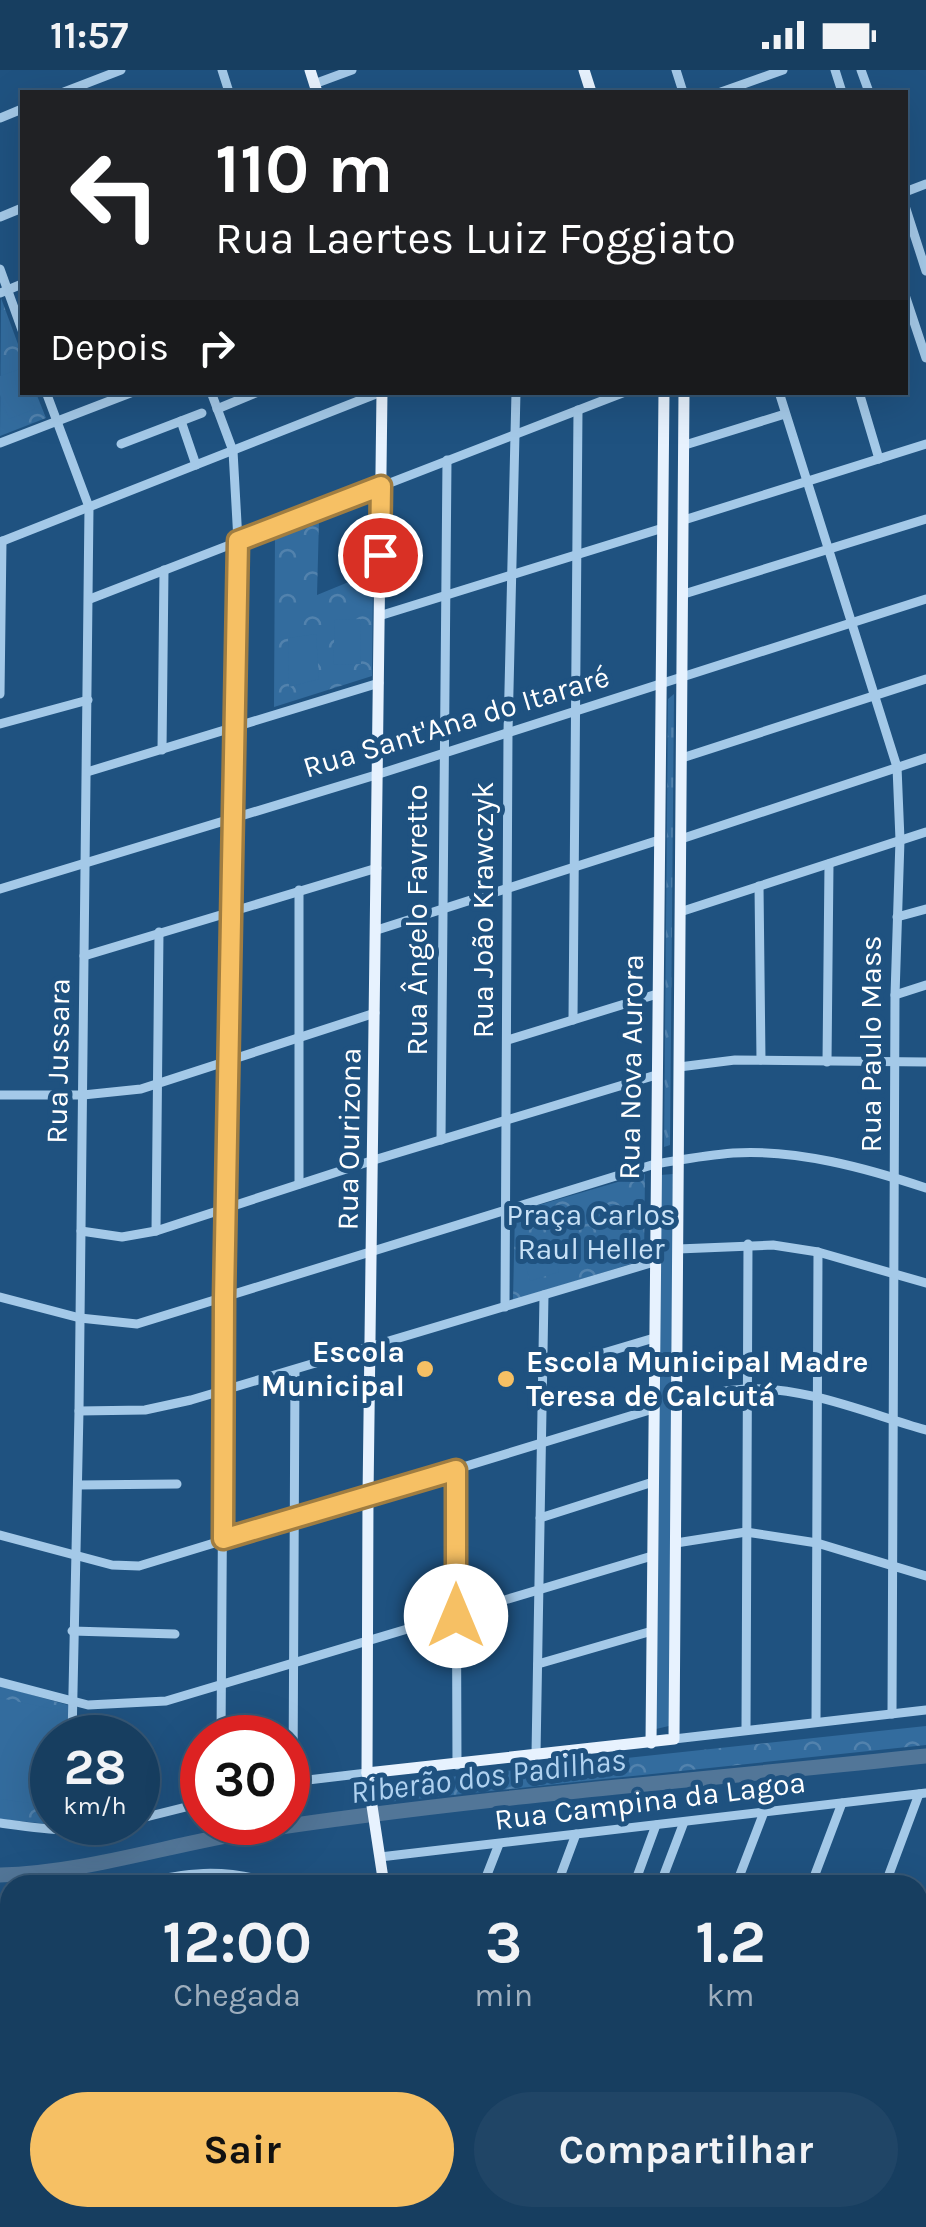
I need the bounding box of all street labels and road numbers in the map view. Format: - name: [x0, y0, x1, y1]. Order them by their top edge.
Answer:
- street label: Rua Sant'Ana do Itararé: [299, 658, 613, 786]
- street label: Rua João Krawczyk: [465, 782, 501, 1038]
- street label: Rua Ângelo Favretto: [399, 784, 435, 1056]
- street label: Rua Paulo Mass: [853, 936, 889, 1152]
- street label: Rua Nova Aurora: [611, 954, 651, 1180]
- street label: Rua Jussara: [39, 978, 77, 1144]
- street label: Rua Ourizona: [329, 1047, 369, 1231]
- street label: Rua Campina da Lagoa: [492, 1764, 808, 1838]

